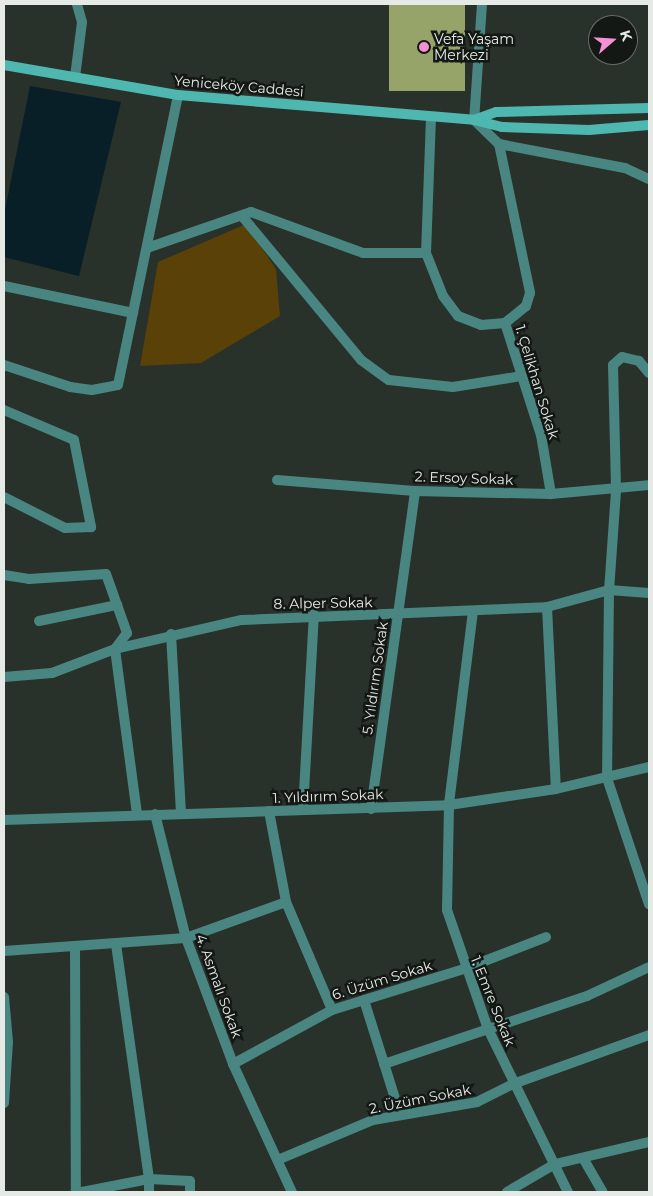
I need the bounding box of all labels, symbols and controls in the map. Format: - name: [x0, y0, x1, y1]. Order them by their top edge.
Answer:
- north arrow: [588, 15, 638, 65]
- text: K: [616, 28, 636, 43]
- place label: Vefa Yaşam Merkezi: [434, 31, 514, 64]
- marker: Vefa Yaşam Merkezi: [418, 41, 430, 53]
- street label: Yeniceköy Caddesi: [174, 72, 304, 100]
- street label: 1. Çelikhan Sokak: [512, 323, 562, 441]
- street label: 2. Ersoy Sokak: [414, 468, 514, 488]
- street label: 8. Alper Sokak: [273, 594, 373, 612]
- street label: 5. Yıldırım Sokak: [359, 621, 391, 735]
- street label: 1. Yıldırım Sokak: [272, 786, 384, 806]
- street label: 4. Asmalı Sokak: [192, 932, 246, 1040]
- street label: 1. Emre Sokak: [467, 953, 519, 1049]
- street label: 6. Üzüm Sokak: [330, 957, 434, 1003]
- street label: 2. Üzüm Sokak: [368, 1081, 472, 1117]

